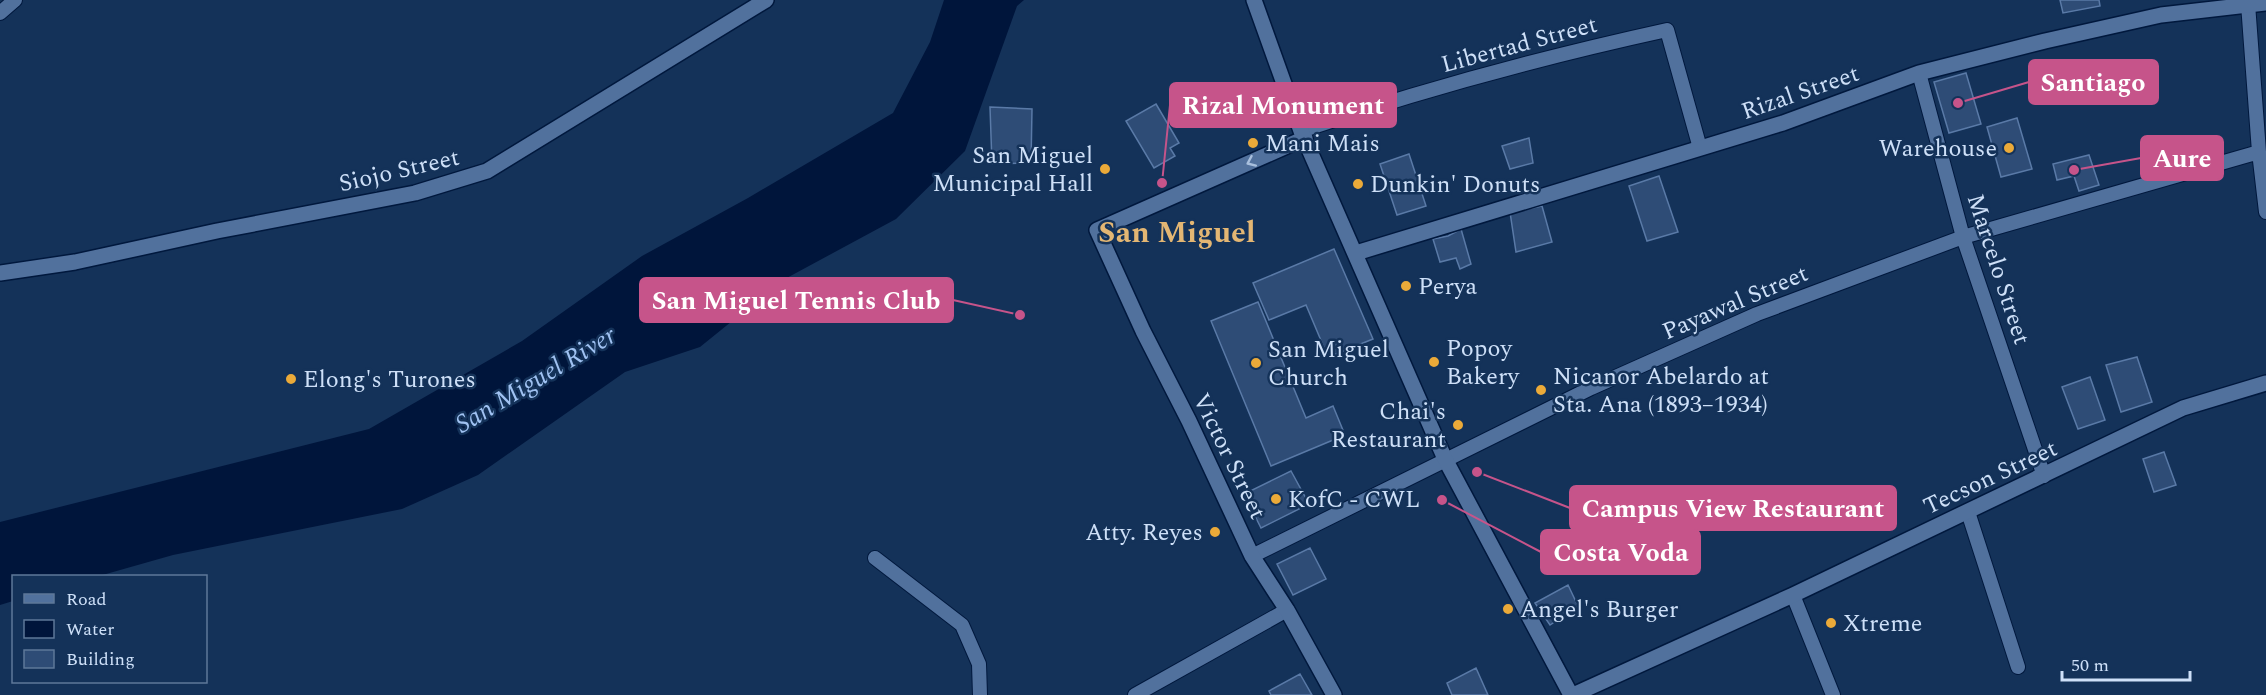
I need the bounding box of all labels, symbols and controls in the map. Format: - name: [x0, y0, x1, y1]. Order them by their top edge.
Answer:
- street label: Libertad Street: [1437, 7, 1601, 83]
- street label: Rizal Street: [1737, 56, 1864, 130]
- callout: Santiago: [2029, 60, 2158, 104]
- text: Santiago: [2041, 63, 2145, 103]
- callout: Rizal Monument: [1170, 83, 1396, 127]
- text: Rizal Monument: [1182, 86, 1384, 126]
- place label: Mani Mais: [1265, 126, 1380, 162]
- place label: Warehouse: [1879, 131, 1997, 167]
- marker: Mani Mais: [1246, 136, 1260, 150]
- callout: Aure: [2141, 136, 2223, 180]
- place label: San Miguel Municipal Hall: [933, 138, 1093, 202]
- text: Aure: [2153, 139, 2211, 179]
- street label: Siojo Street: [335, 140, 463, 202]
- marker: Warehouse: [2002, 141, 2016, 155]
- one-way arrow: [1247, 155, 1258, 167]
- marker: San Miguel Municipal Hall: [1098, 162, 1112, 176]
- place label: Dunkin' Donuts: [1370, 167, 1540, 203]
- marker: Dunkin' Donuts: [1351, 177, 1365, 191]
- street label: Marcelo Street: [1957, 189, 2039, 349]
- district label: San Miguel: [1098, 210, 1256, 256]
- street label: Payawal Street: [1657, 256, 1814, 350]
- place label: Perya: [1418, 269, 1477, 305]
- callout: San Miguel Tennis Club: [640, 278, 953, 322]
- marker: Perya: [1399, 279, 1413, 293]
- text: San Miguel Tennis Club: [652, 281, 940, 321]
- water label: San Miguel River: [447, 315, 625, 444]
- place label: Popoy Bakery: [1446, 331, 1520, 395]
- place label: San Miguel Church: [1268, 332, 1389, 396]
- marker: Popoy Bakery: [1427, 355, 1441, 369]
- marker: San Miguel Church: [1249, 356, 1263, 370]
- place label: Nicanor Abelardo at Sta. Ana (1893–1934): [1553, 359, 1769, 423]
- place label: Elong's Turones: [303, 362, 476, 398]
- marker: Elong's Turones: [284, 372, 298, 386]
- marker: Nicanor Abelardo at Sta. Ana (1893–1934): [1534, 383, 1548, 397]
- street label: Victor Street: [1183, 387, 1275, 526]
- place label: Chai's Restaurant: [1331, 394, 1446, 458]
- marker: Chai's Restaurant: [1451, 418, 1465, 432]
- street label: Tecson Street: [1917, 431, 2063, 525]
- place label: KofC - CWL: [1288, 482, 1420, 518]
- callout: Campus View Restaurant: [1570, 486, 1896, 530]
- text: Campus View Restaurant: [1582, 489, 1884, 529]
- marker: KofC - CWL: [1269, 492, 1283, 506]
- place label: Atty. Reyes: [1085, 515, 1203, 551]
- marker: Atty. Reyes: [1208, 525, 1222, 539]
- callout: Costa Voda: [1541, 530, 1700, 574]
- text: Costa Voda: [1553, 533, 1689, 573]
- legend: [12, 575, 207, 683]
- text: Road: [66, 586, 107, 613]
- place label: Angel's Burger: [1520, 592, 1679, 628]
- marker: Angel's Burger: [1501, 602, 1515, 616]
- place label: Xtreme: [1843, 606, 1922, 642]
- text: Water: [66, 616, 114, 643]
- marker: Xtreme: [1824, 616, 1838, 630]
- scale bar: [2062, 644, 2190, 682]
- text: Building: [66, 646, 135, 673]
- text: 50 m: [2071, 652, 2109, 679]

